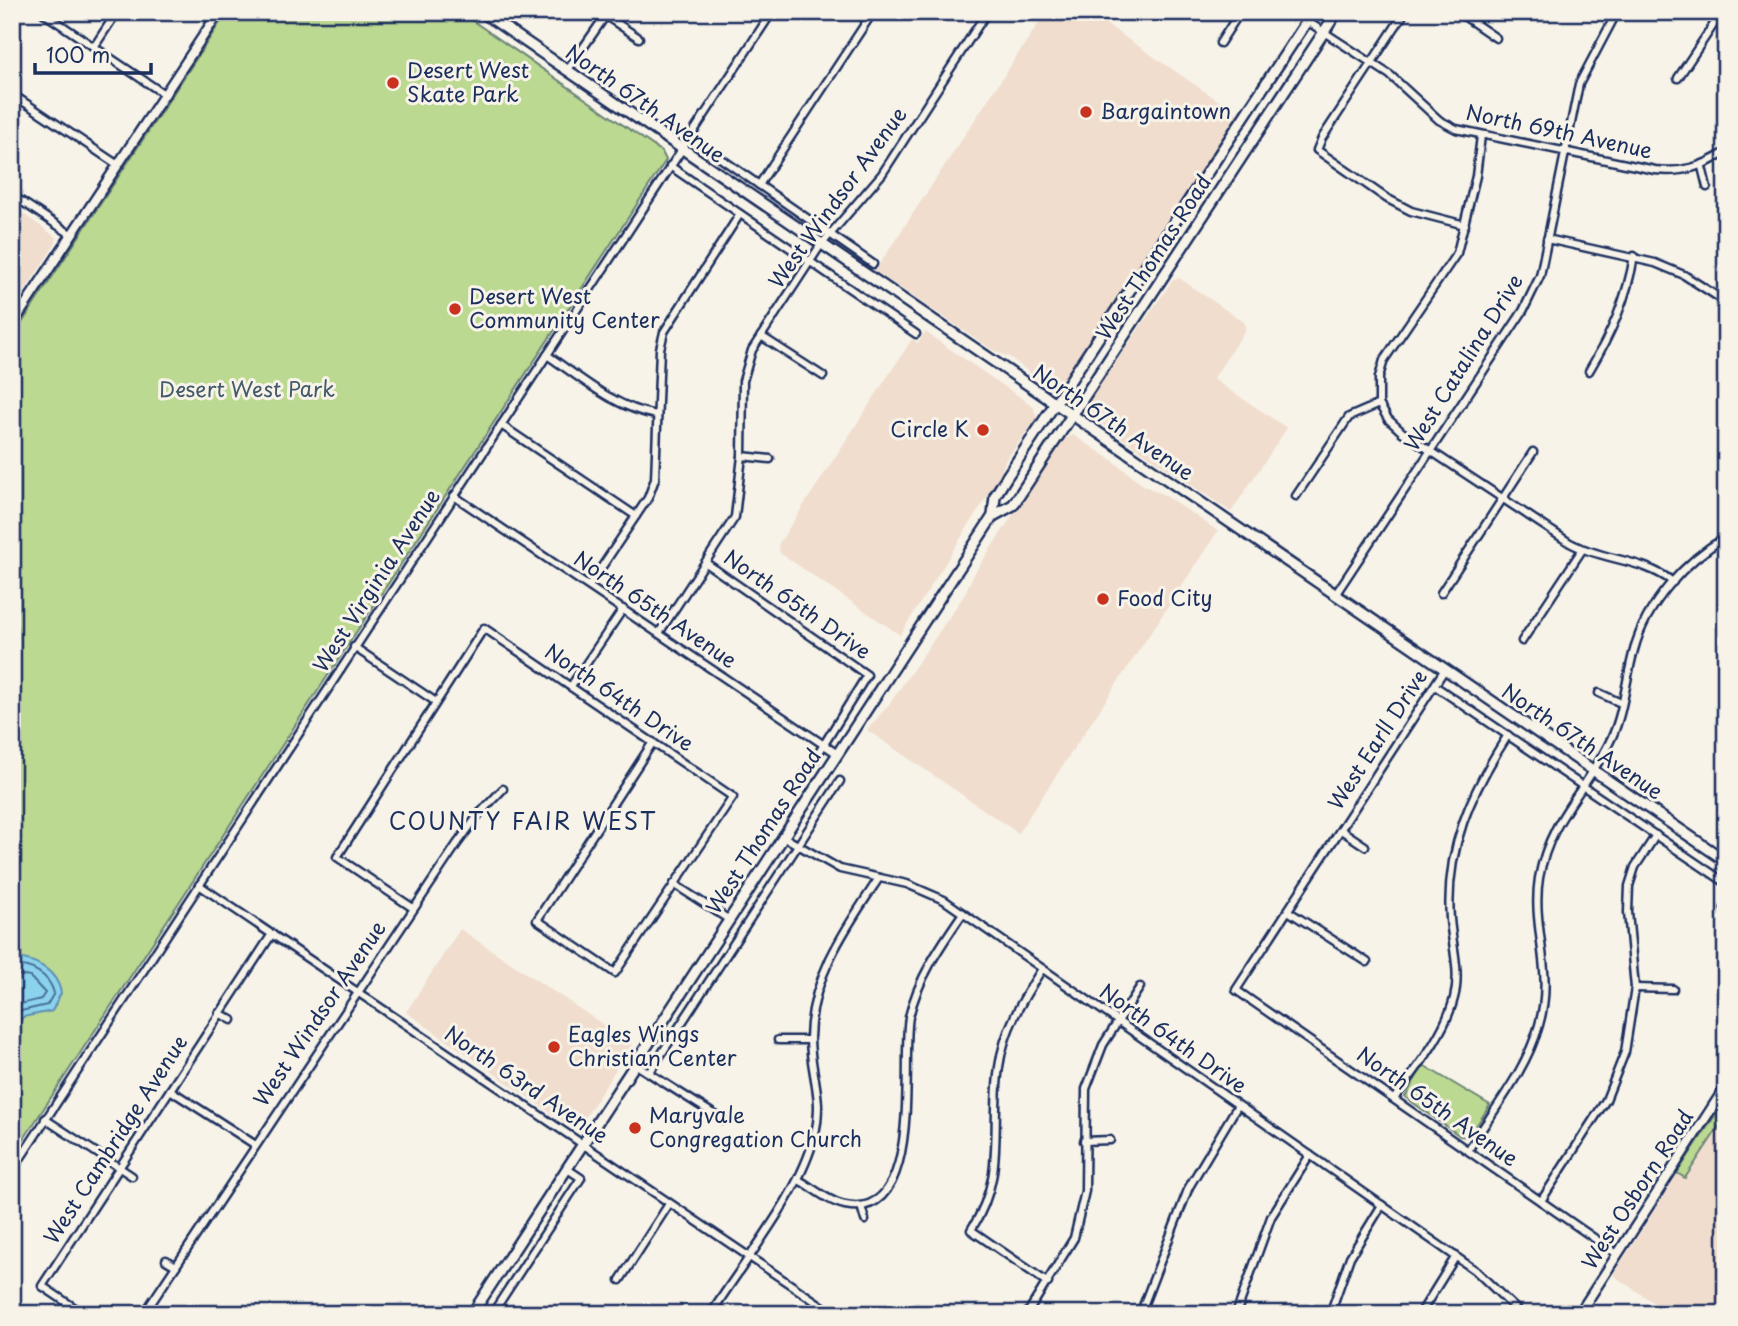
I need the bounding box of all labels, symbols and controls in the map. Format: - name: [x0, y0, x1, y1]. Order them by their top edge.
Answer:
- scale bar: [35, 32, 150, 76]
- street label: North 67th Avenue: [560, 35, 733, 170]
- text: 100 m: [46, 38, 110, 70]
- place label: Desert West Skate Park: [407, 53, 529, 109]
- marker: Desert West Skate Park: [385, 75, 401, 91]
- place label: Bargaintown: [1100, 94, 1231, 126]
- street label: North 69th Avenue: [1463, 95, 1655, 165]
- street label: West Windsor Avenue: [759, 99, 913, 294]
- marker: Bargaintown: [1078, 104, 1094, 120]
- street label: West Thomas Road: [1087, 168, 1218, 346]
- street label: West Catalina Drive: [1395, 267, 1530, 457]
- place label: Desert West Community Center: [469, 279, 660, 335]
- marker: Desert West Community Center: [447, 301, 463, 317]
- street label: North 67th Avenue: [1027, 355, 1201, 487]
- park label: Desert West Park: [159, 372, 335, 404]
- place label: Circle K: [890, 412, 969, 444]
- marker: Circle K: [975, 422, 991, 438]
- street label: West Virginia Avenue: [304, 482, 447, 678]
- street label: North 65th Drive: [718, 541, 878, 666]
- street label: North 65th Avenue: [568, 542, 744, 675]
- place label: Food City: [1117, 581, 1213, 613]
- marker: Food City: [1095, 591, 1111, 607]
- street label: North 64th Drive: [539, 634, 701, 758]
- street label: West Earll Drive: [1319, 662, 1434, 816]
- street label: North 67th Avenue: [1496, 674, 1670, 806]
- street label: West Thomas Road: [697, 742, 828, 920]
- district label: COUNTY FAIR WEST: [389, 803, 657, 838]
- street label: West Windsor Avenue: [244, 914, 393, 1112]
- street label: North 64th Drive: [1094, 974, 1255, 1100]
- street label: North 63rd Avenue: [439, 1016, 616, 1150]
- place label: Eagles Wings Christian Center: [568, 1017, 737, 1073]
- street label: West Cambridge Avenue: [34, 1028, 194, 1250]
- street label: North 65th Avenue: [1351, 1038, 1525, 1173]
- marker: Eagles Wings Christian Center: [546, 1039, 562, 1055]
- place label: Maryvale Congregation Church: [649, 1098, 862, 1154]
- street label: West Osborn Road: [1572, 1103, 1700, 1275]
- marker: Maryvale Congregation Church: [627, 1120, 643, 1136]

